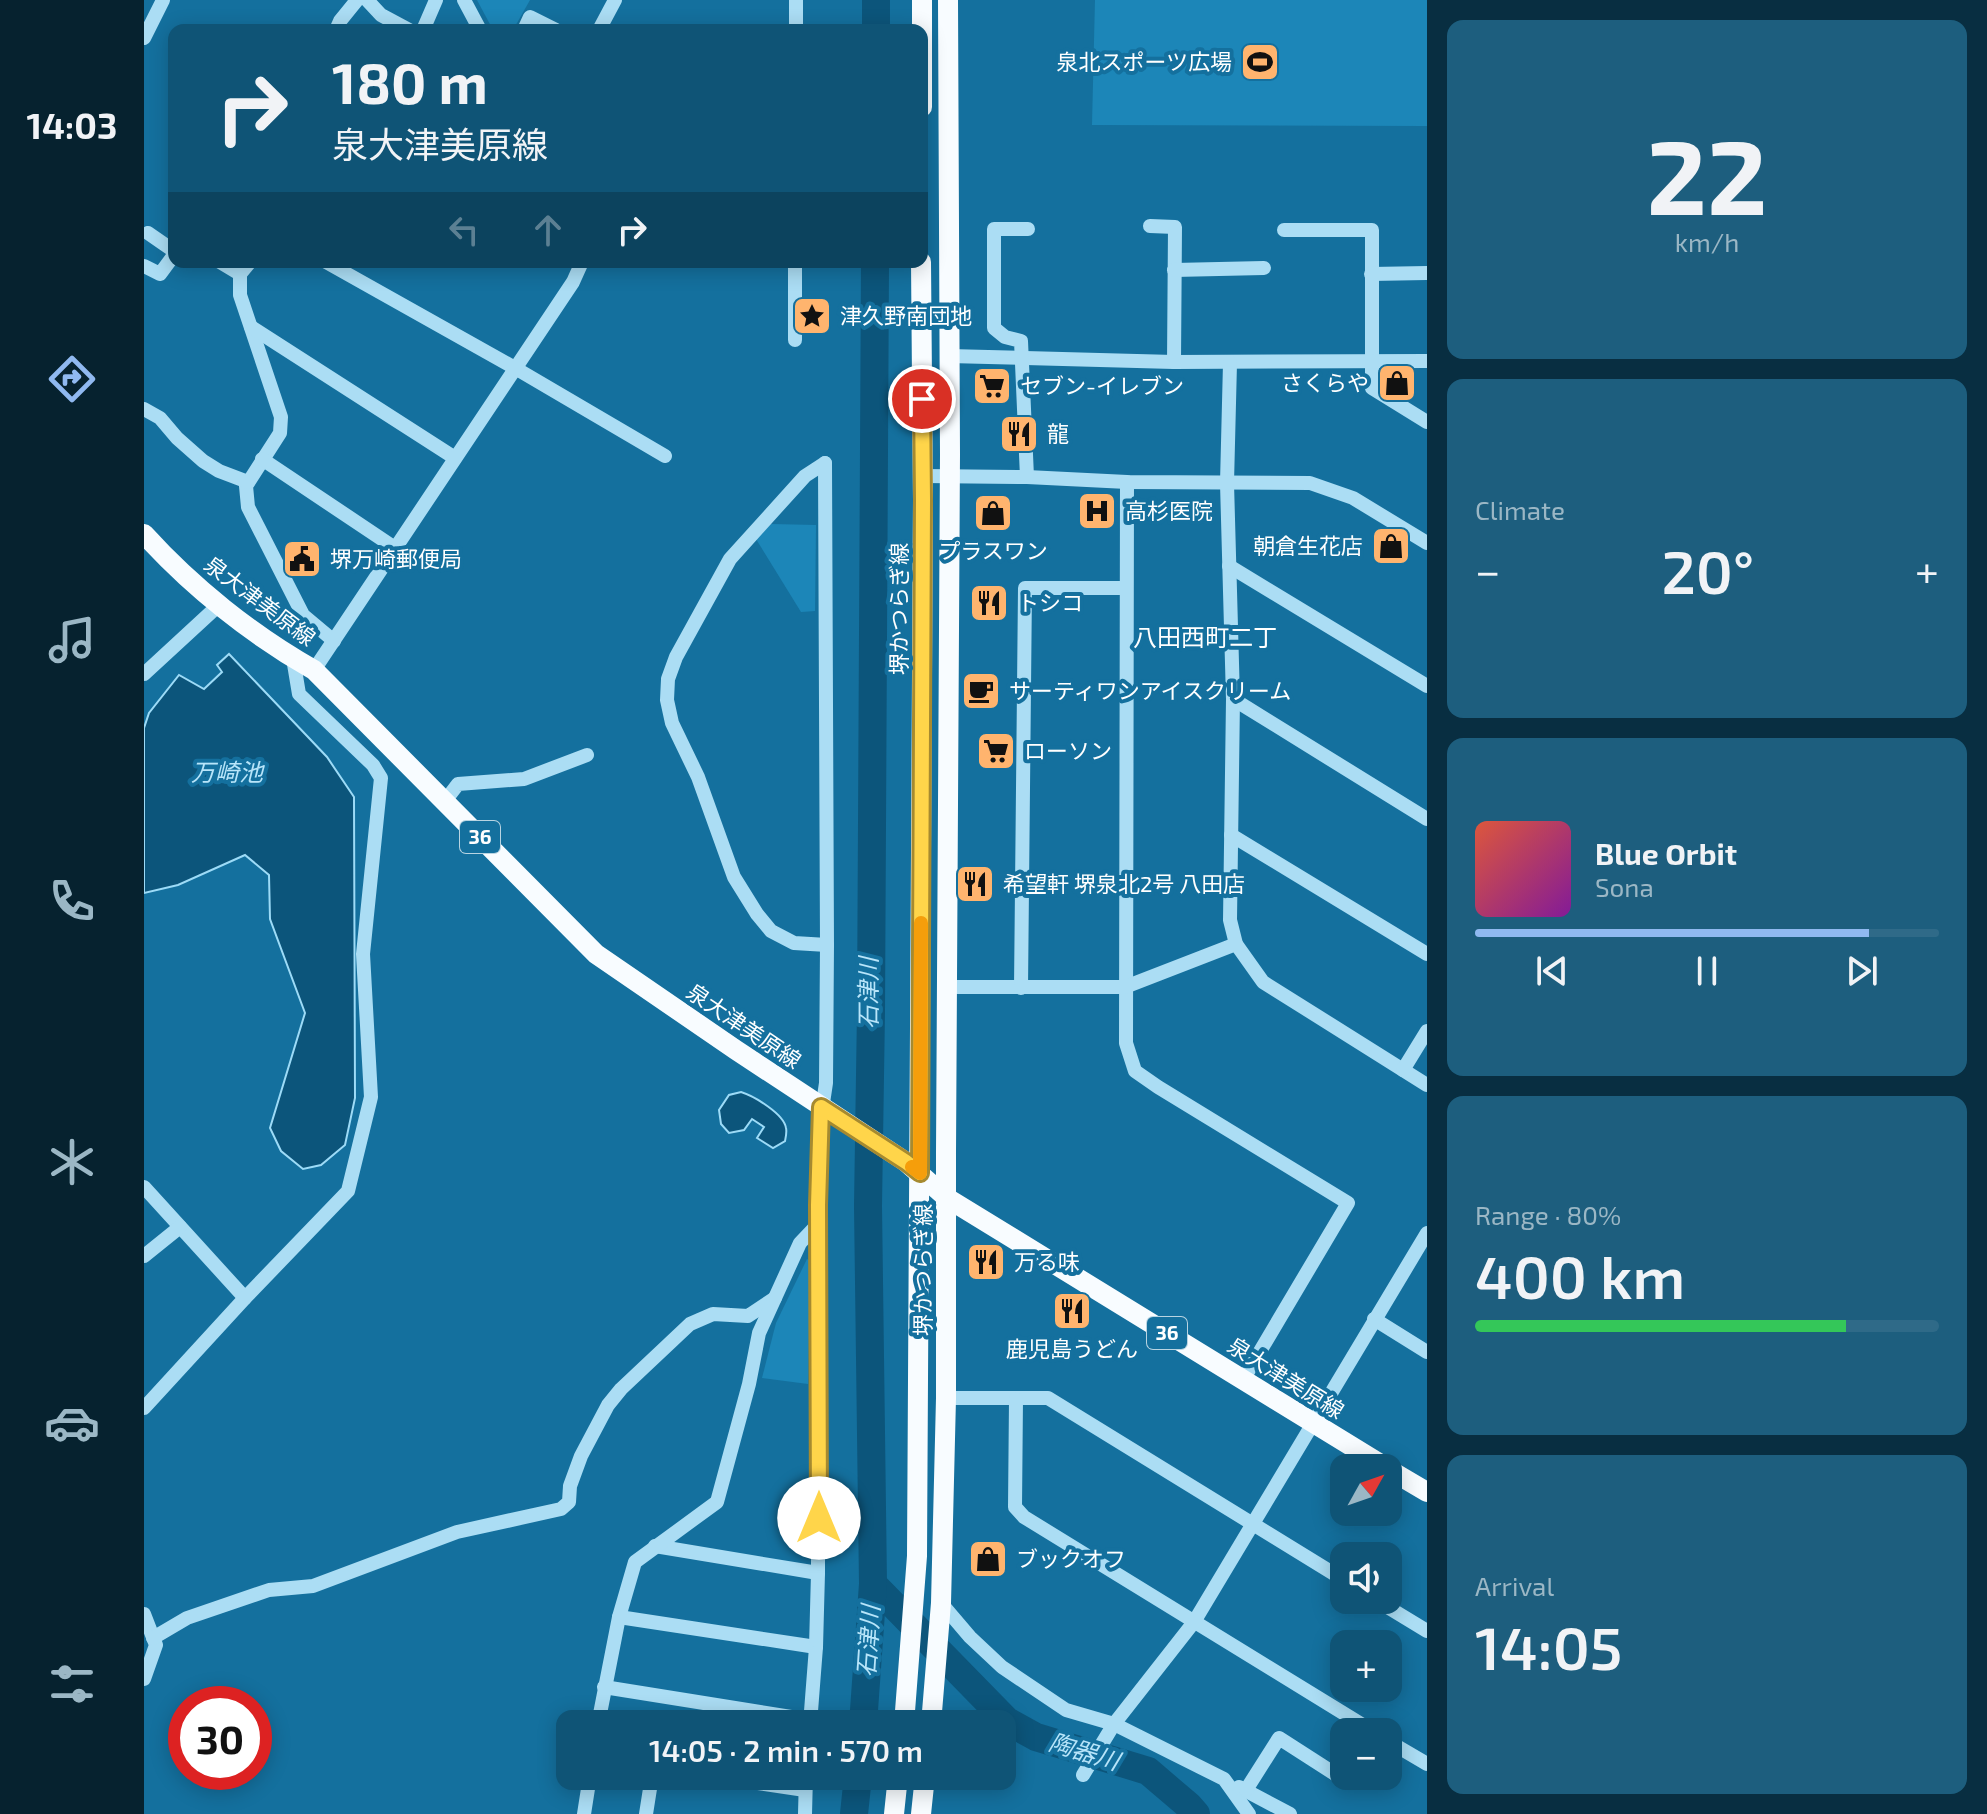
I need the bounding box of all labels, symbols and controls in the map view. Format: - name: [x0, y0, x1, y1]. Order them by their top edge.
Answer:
- sports icon: 泉北スポーツ広場: [1239, 41, 1281, 83]
- text: 180 m: [332, 48, 488, 115]
- place label: 泉北スポーツ広場: [1056, 48, 1232, 74]
- icon: right: [200, 56, 304, 160]
- text: 14:03: [27, 103, 117, 146]
- text: 22: [1647, 111, 1767, 236]
- text: 泉大津美原線: [332, 122, 548, 165]
- icon: left: [442, 208, 486, 252]
- icon: ahead: [526, 208, 570, 252]
- icon: right: [610, 208, 654, 252]
- text: km/h: [1675, 226, 1739, 257]
- place icon: 津久野南団地: [791, 295, 833, 337]
- place label: 津久野南団地: [840, 302, 972, 328]
- icon: directions: [44, 351, 100, 407]
- shop icon: さくらや: [1376, 362, 1418, 404]
- pin: [888, 365, 956, 433]
- supermarket icon: セブン-イレブン: [971, 365, 1013, 407]
- place label: さくらや: [1281, 369, 1369, 395]
- place label: セブン-イレブン: [1020, 372, 1184, 398]
- icon: arrive: [900, 377, 944, 421]
- restaurant icon: 龍: [998, 413, 1040, 455]
- place label: 龍: [1047, 420, 1069, 446]
- hospital icon: 高杉医院: [1076, 490, 1118, 532]
- shop icon: プラスワン: [972, 492, 1014, 534]
- text: Climate: [1475, 494, 1565, 525]
- place label: 高杉医院: [1125, 497, 1213, 523]
- shop icon: 朝倉生花店: [1370, 525, 1412, 567]
- place label: 朝倉生花店: [1253, 532, 1363, 558]
- text: 20°: [1661, 534, 1754, 606]
- place label: プラスワン: [938, 537, 1048, 563]
- public building icon: 堺万崎郵便局: [281, 538, 323, 580]
- street label: 堺かつらぎ線: [885, 543, 911, 675]
- text: −: [1475, 543, 1501, 596]
- text: +: [1915, 543, 1939, 596]
- place label: 堺万崎郵便局: [330, 545, 462, 571]
- street label: 泉大津美原線: [200, 550, 321, 650]
- restaurant icon: トシコ: [968, 582, 1010, 624]
- place label: トシコ: [1017, 589, 1083, 615]
- icon: music: [44, 612, 100, 668]
- district label: 八田西町二丁: [1133, 622, 1277, 651]
- cafe icon: サーティワンアイスクリーム: [960, 670, 1002, 712]
- place label: サーティワンアイスクリーム: [1009, 677, 1291, 703]
- supermarket icon: ローソン: [975, 730, 1017, 772]
- place label: ローソン: [1024, 737, 1112, 763]
- water label: 万崎池: [191, 757, 265, 786]
- road number: 36: [460, 821, 500, 853]
- text: Blue Orbit: [1595, 835, 1737, 871]
- restaurant icon: 希望軒 堺泉北2号 八田店: [954, 863, 996, 905]
- place label: 希望軒 堺泉北2号 八田店: [1003, 870, 1245, 896]
- text: Sona: [1595, 871, 1654, 902]
- icon: phone: [44, 873, 100, 929]
- icon: previous: [1530, 949, 1574, 993]
- icon: pause: [1685, 949, 1729, 993]
- icon: next: [1840, 949, 1884, 993]
- water label: 石津川: [853, 954, 882, 1029]
- street label: 泉大津美原線: [683, 977, 807, 1073]
- icon: climate: [44, 1134, 100, 1190]
- text: Range · 80%: [1475, 1199, 1621, 1230]
- street label: 堺かつらぎ線: [909, 1204, 935, 1336]
- text: 400 km: [1475, 1239, 1685, 1311]
- restaurant icon: 万る味: [965, 1241, 1007, 1283]
- place label: 万る味: [1014, 1248, 1080, 1274]
- restaurant icon: 鹿児島うどん: [1051, 1290, 1093, 1332]
- road number: 36: [1147, 1317, 1187, 1349]
- street label: 泉大津美原線: [1224, 1331, 1349, 1423]
- place label: 鹿児島うどん: [1006, 1335, 1138, 1361]
- icon: car: [44, 1395, 100, 1451]
- north arrow: [1330, 1454, 1402, 1526]
- map controls: [1330, 1454, 1402, 1790]
- position arrow: [777, 1476, 861, 1560]
- shop icon: ブックオフ: [967, 1538, 1009, 1580]
- button: sound: [1330, 1542, 1402, 1614]
- place label: ブックオフ: [1016, 1545, 1126, 1571]
- text: Arrival: [1475, 1570, 1554, 1601]
- water label: 石津川: [851, 1601, 885, 1678]
- text: 14:05: [1475, 1610, 1622, 1682]
- button: +: [1330, 1630, 1402, 1702]
- icon: filters: [44, 1656, 100, 1712]
- speed limit sign: 30: [168, 1686, 272, 1790]
- button: −: [1330, 1718, 1402, 1790]
- water label: 陶器川: [1046, 1726, 1126, 1776]
- text: 14:05 · 2 min · 570 m: [649, 1732, 923, 1768]

